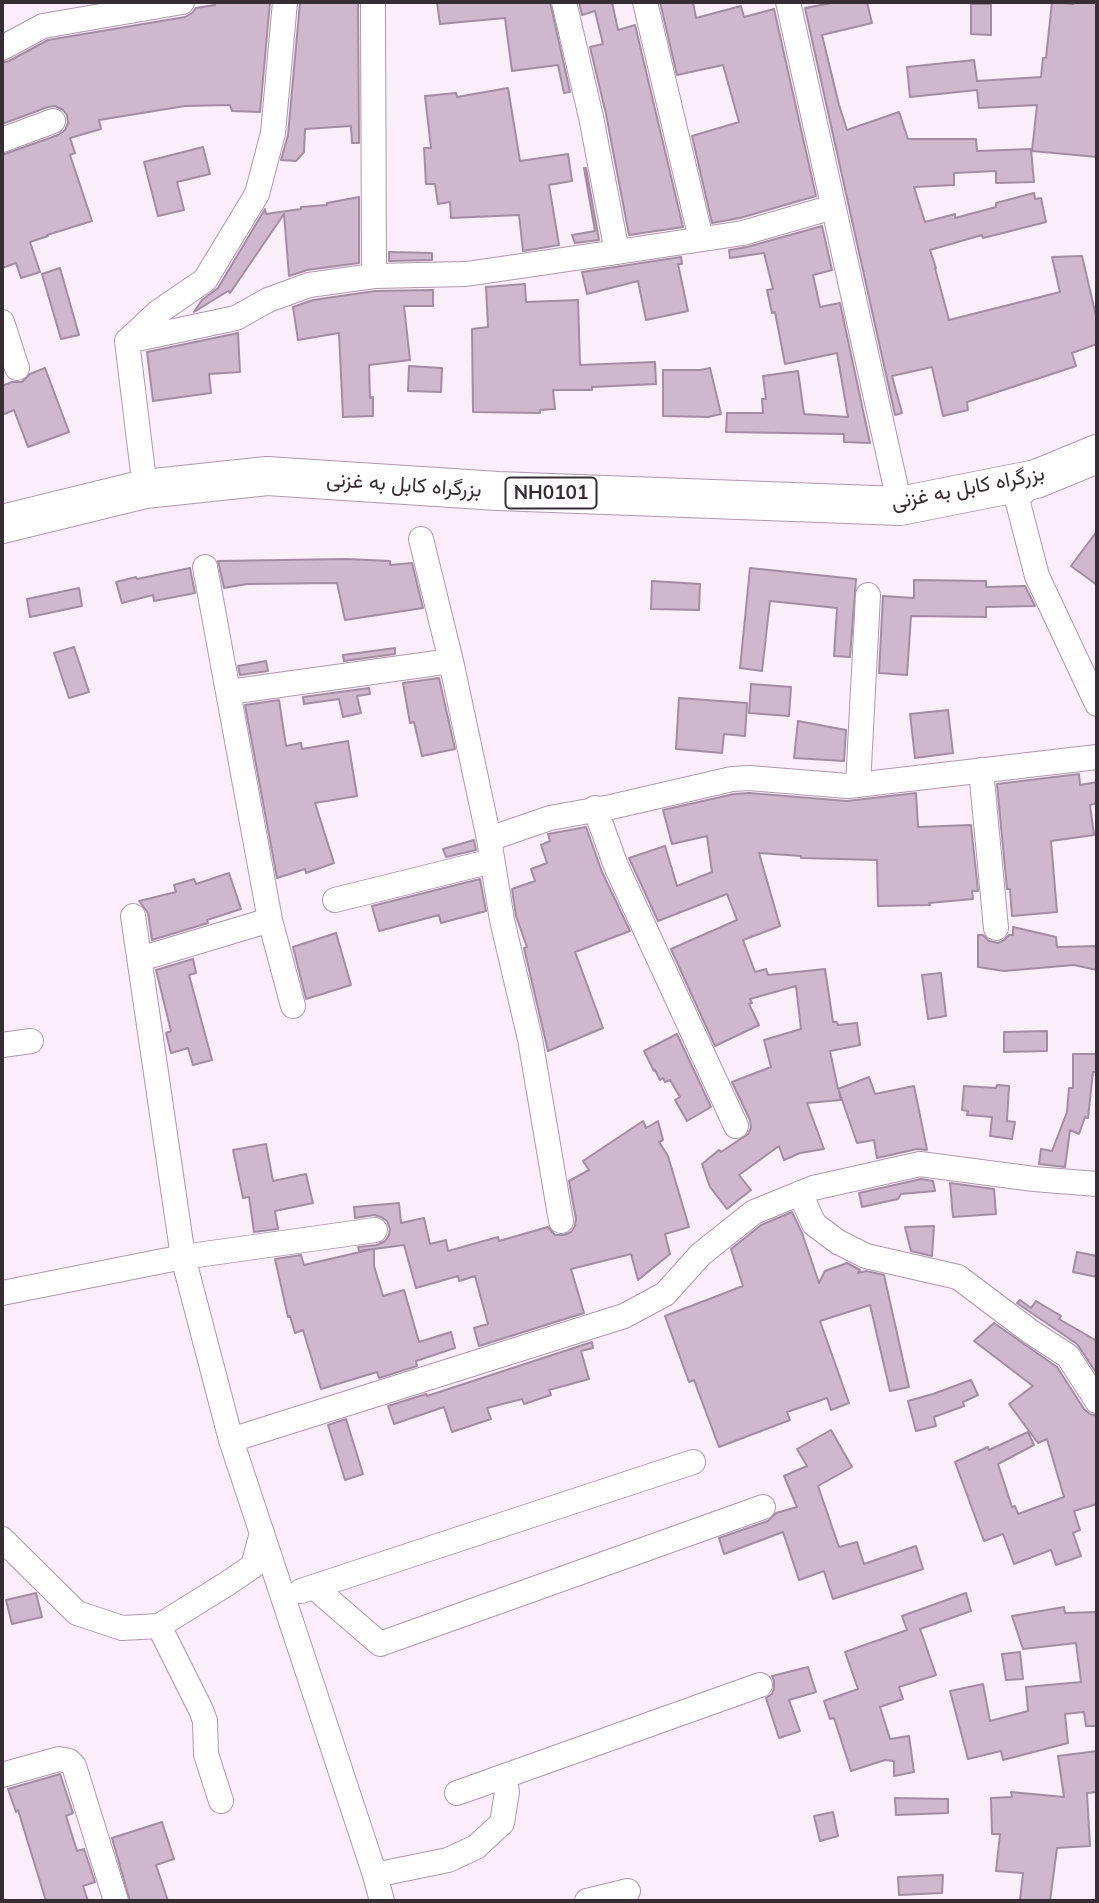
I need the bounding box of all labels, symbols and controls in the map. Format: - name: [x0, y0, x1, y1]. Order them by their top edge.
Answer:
- street label: بزرگراه کابل به غزنی: [889, 461, 1047, 515]
- street label: بزرگراه کابل به غزنی: [325, 467, 483, 503]
- road number: NH0101: [505, 478, 596, 508]

